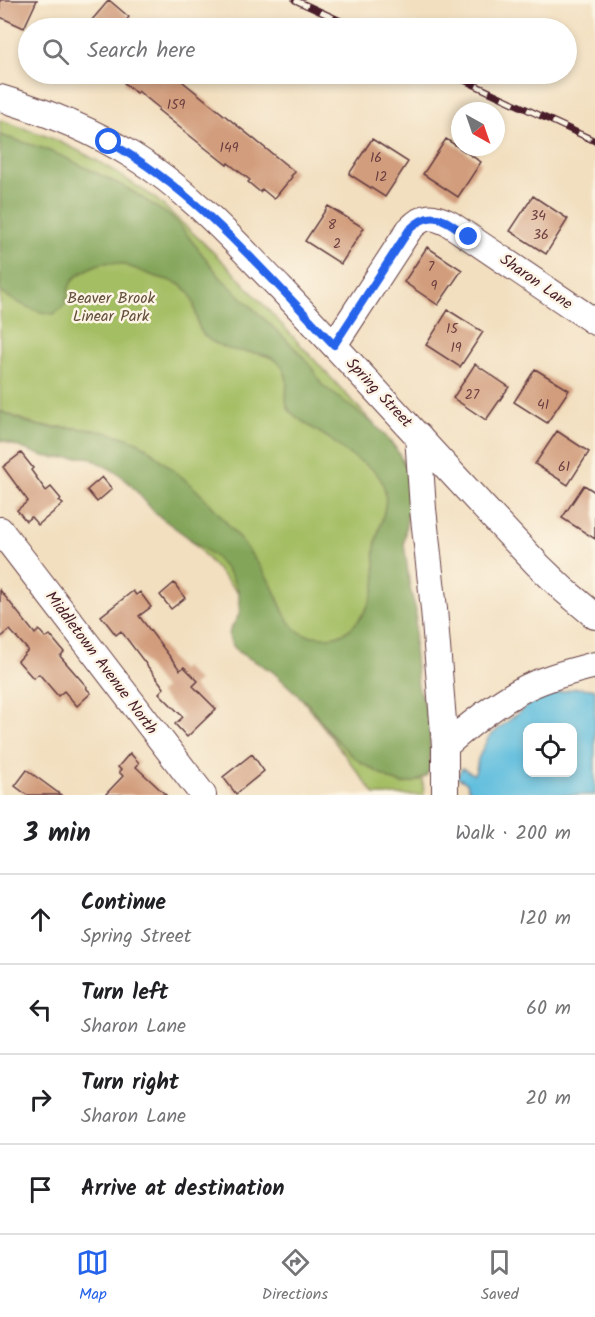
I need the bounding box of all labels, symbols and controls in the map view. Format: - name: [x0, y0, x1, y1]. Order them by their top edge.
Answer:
- search box: [18, 18, 577, 84]
- text: Search here: [87, 34, 195, 69]
- icon: search: [39, 35, 72, 68]
- house number: 159: [167, 94, 186, 116]
- north arrow: [451, 102, 505, 156]
- route start: [95, 128, 121, 154]
- house number: 149: [220, 137, 239, 159]
- house number: 16: [370, 147, 382, 169]
- house number: 12: [375, 166, 387, 188]
- house number: 34: [530, 205, 546, 227]
- house number: 8: [328, 214, 337, 236]
- route end: [455, 223, 481, 249]
- house number: 36: [533, 224, 549, 246]
- house number: 2: [333, 233, 341, 255]
- street label: Sharon Lane: [494, 248, 578, 316]
- house number: 7: [428, 256, 435, 278]
- house number: 9: [431, 275, 438, 297]
- park label: Beaver Brook Linear Park: [67, 286, 156, 329]
- house number: 15: [446, 318, 459, 340]
- house number: 19: [450, 337, 462, 359]
- street label: Spring Street: [340, 352, 419, 434]
- house number: 27: [465, 384, 480, 406]
- house number: 41: [537, 394, 549, 416]
- house number: 61: [558, 456, 570, 478]
- street label: Middletown Avenue North: [39, 586, 163, 740]
- map controls: [523, 723, 577, 777]
- button: locate: [523, 723, 577, 777]
- text: 3 min: [24, 813, 91, 855]
- text: Walk · 200 m: [455, 818, 571, 850]
- text: Continue: [81, 886, 166, 921]
- icon: ahead: [24, 903, 57, 936]
- text: 120 m: [519, 903, 571, 935]
- text: Spring Street: [81, 921, 191, 953]
- text: Turn left: [81, 976, 168, 1011]
- icon: left: [24, 993, 57, 1026]
- text: 60 m: [526, 993, 571, 1025]
- text: Sharon Lane: [81, 1011, 186, 1043]
- text: Turn right: [81, 1066, 179, 1101]
- icon: right: [24, 1083, 57, 1116]
- text: 20 m: [525, 1083, 571, 1115]
- text: Sharon Lane: [81, 1101, 186, 1133]
- text: Arrive at destination: [81, 1172, 284, 1207]
- icon: arrive: [24, 1173, 57, 1206]
- tab: Map: [76, 1246, 109, 1307]
- tab: Directions: [262, 1246, 328, 1307]
- tab: Saved: [481, 1246, 519, 1307]

